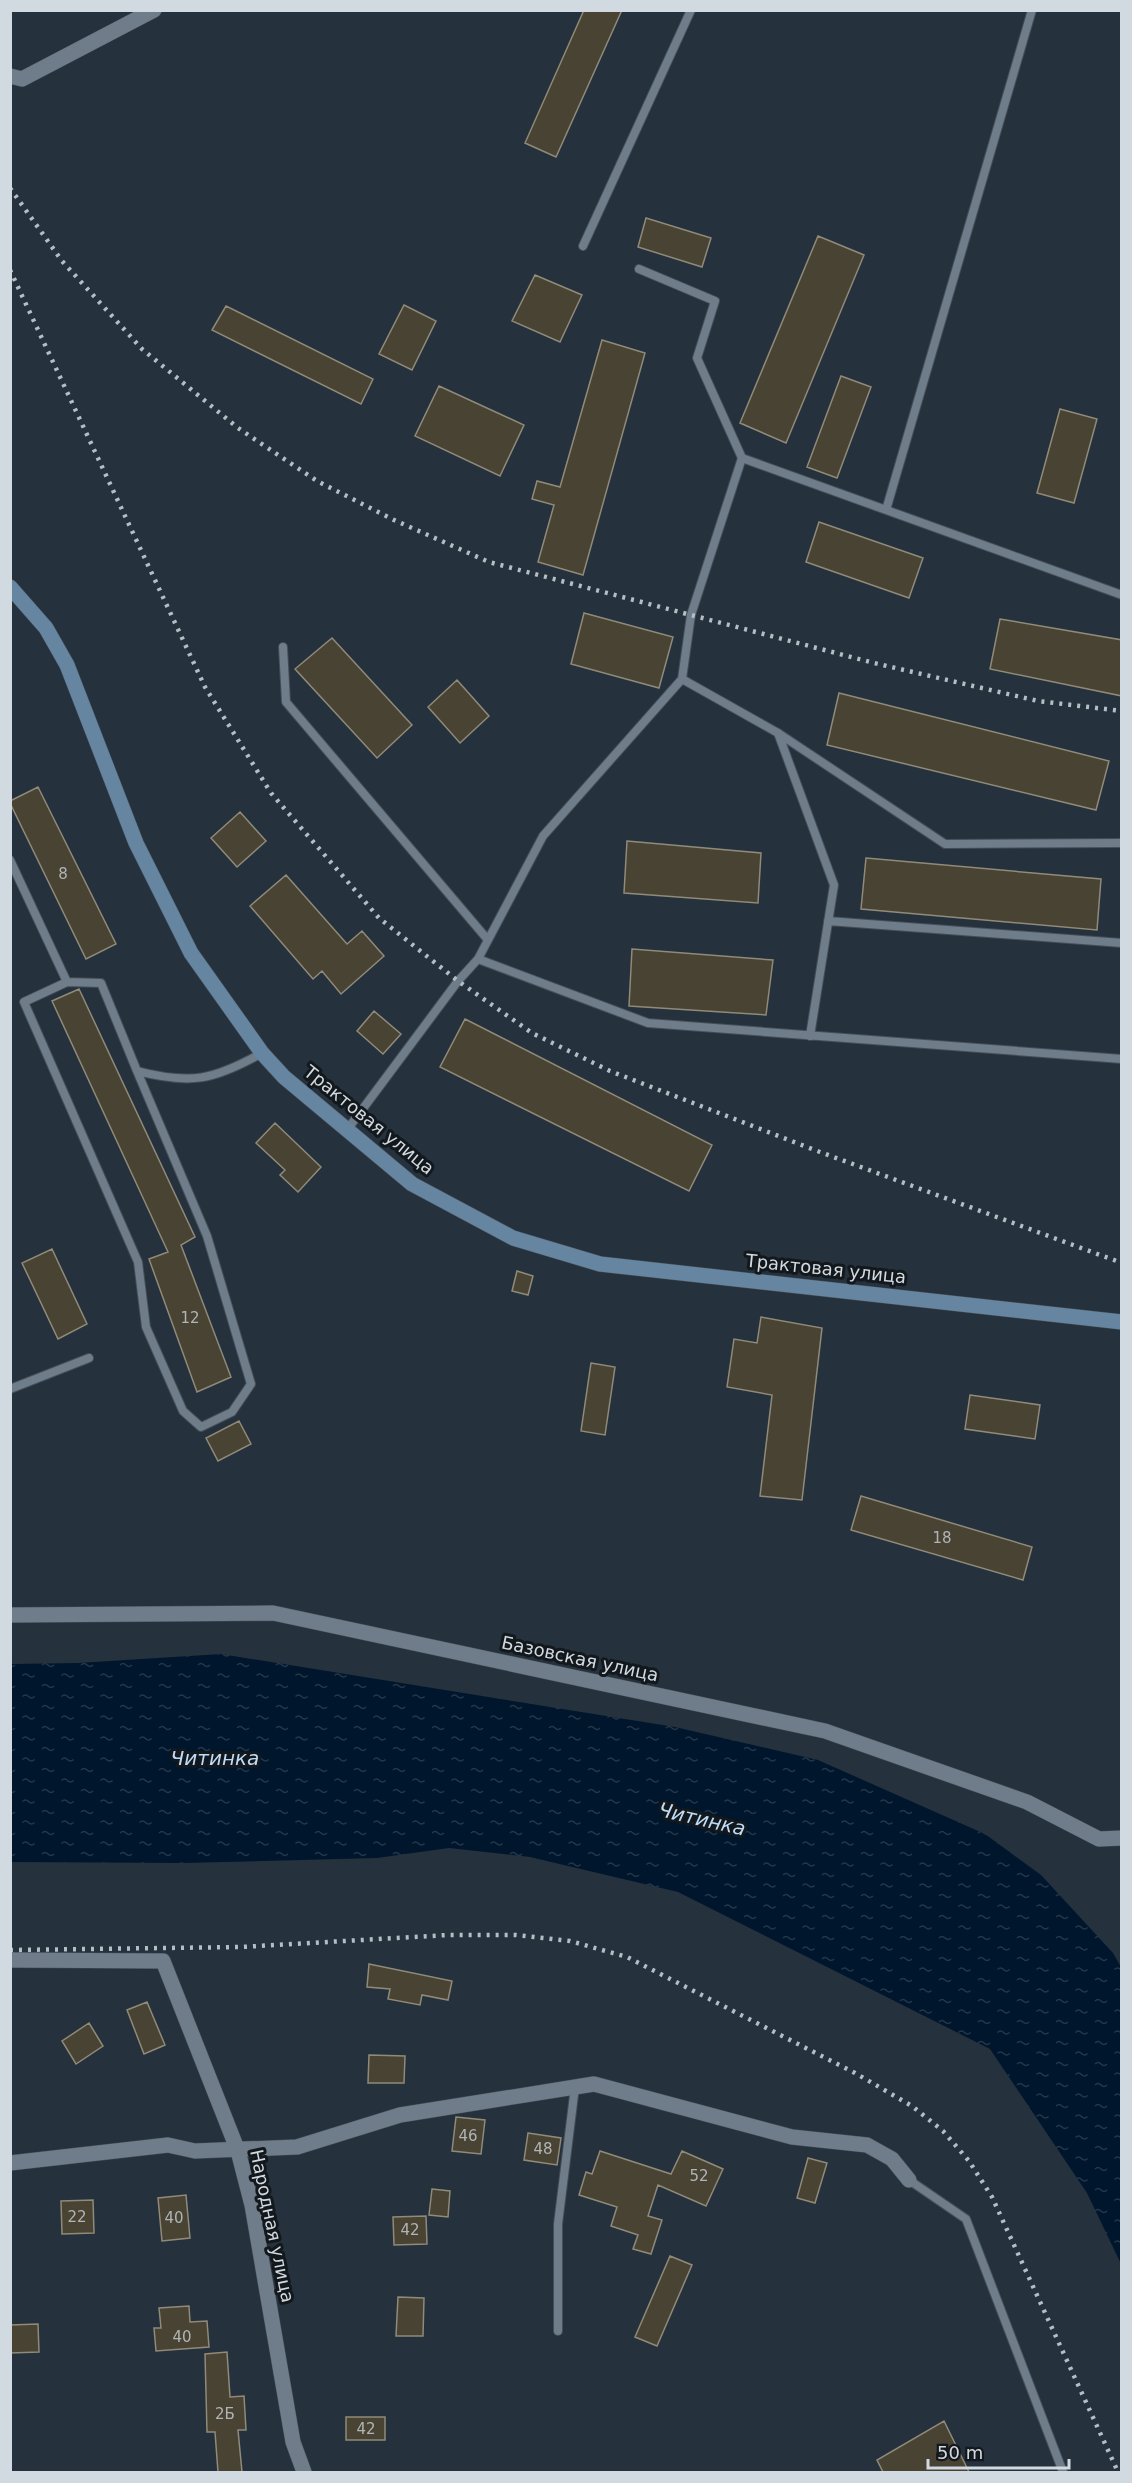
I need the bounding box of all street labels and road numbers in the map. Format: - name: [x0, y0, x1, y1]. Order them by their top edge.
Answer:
- street label: Трактовая улица: [299, 1060, 439, 1178]
- street label: Трактовая улица: [744, 1250, 907, 1287]
- street label: Базовская улица: [500, 1632, 661, 1685]
- street label: Народная улица: [246, 2147, 299, 2304]

